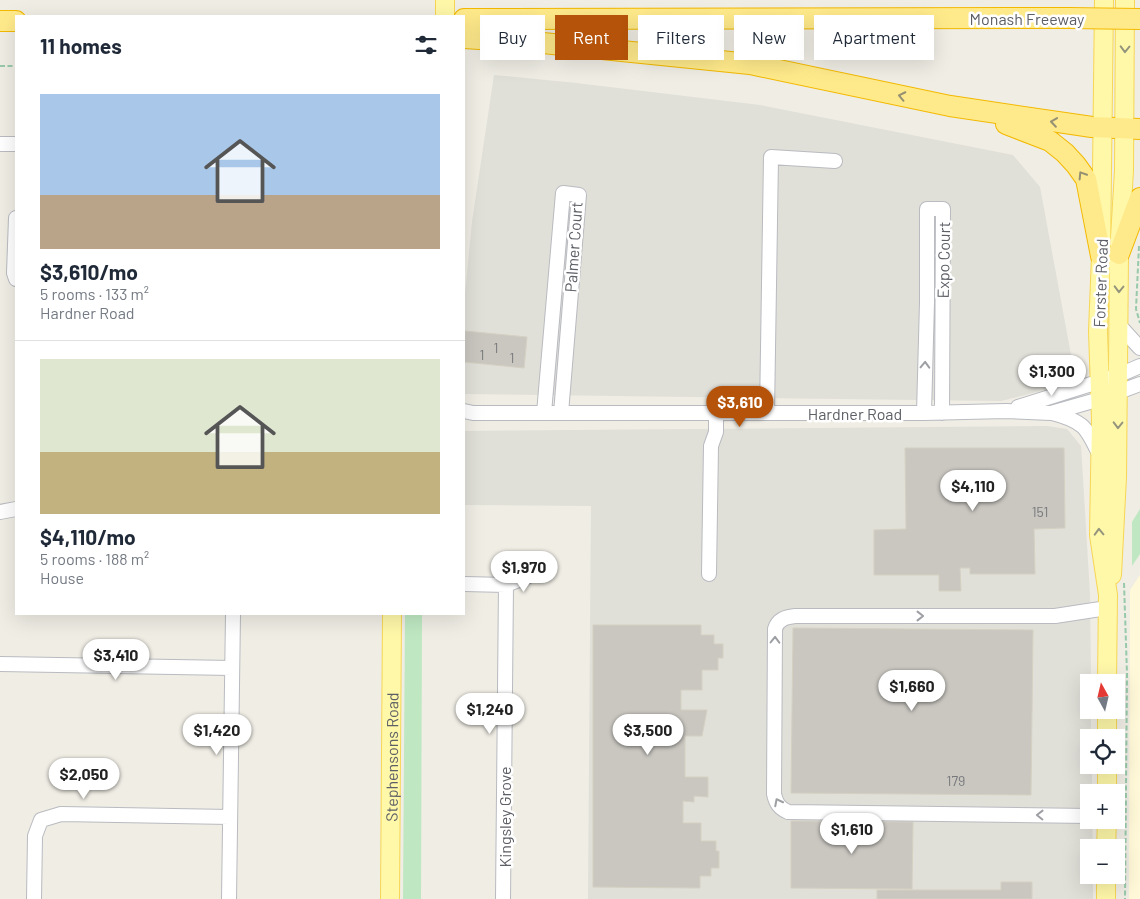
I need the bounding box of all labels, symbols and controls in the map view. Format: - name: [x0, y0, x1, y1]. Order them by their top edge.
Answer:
- street label: Monash Freeway: [970, 9, 1085, 28]
- chip: Buy: [480, 15, 545, 60]
- chip: Rent: [555, 15, 628, 60]
- chip: Filters: [638, 15, 724, 60]
- chip: New: [734, 15, 804, 60]
- chip: Apartment: [814, 15, 934, 60]
- icon: filters: [412, 31, 440, 59]
- text: 11 homes: [40, 33, 122, 58]
- one-way arrow: [1120, 45, 1130, 53]
- one-way arrow: [898, 91, 906, 102]
- one-way arrow: [1050, 118, 1058, 128]
- icon: home: [195, 126, 285, 216]
- one-way arrow: [1079, 171, 1089, 180]
- street label: Palmer Court: [560, 201, 586, 293]
- street label: Expo Court: [933, 221, 953, 299]
- street label: Forster Road: [1089, 238, 1111, 328]
- text: $3,610/mo: [40, 259, 138, 284]
- text: 5 rooms · 133 m²: [40, 284, 149, 303]
- one-way arrow: [1114, 286, 1124, 294]
- text: Hardner Road: [40, 303, 135, 322]
- house number: 1: [494, 339, 498, 356]
- house number: 1: [480, 346, 484, 363]
- house number: 1: [510, 349, 514, 366]
- pin: $1,300: [1011, 354, 1093, 397]
- one-way arrow: [920, 360, 930, 368]
- text: $1,300: [1029, 361, 1075, 380]
- pin: $3,610: [699, 386, 781, 428]
- icon: home: [195, 392, 285, 482]
- text: $3,610: [717, 392, 763, 411]
- street label: Hardner Road: [808, 404, 902, 423]
- one-way arrow: [1112, 421, 1123, 429]
- pin: $4,110: [932, 470, 1014, 512]
- text: $4,110: [951, 476, 995, 495]
- house number: 151: [1032, 503, 1048, 520]
- text: $4,110/mo: [40, 524, 136, 549]
- one-way arrow: [1094, 527, 1104, 535]
- text: 5 rooms · 188 m²: [40, 549, 149, 568]
- pin: $1,970: [483, 550, 565, 593]
- text: $1,970: [502, 557, 546, 576]
- text: House: [40, 568, 84, 587]
- one-way arrow: [917, 611, 925, 621]
- one-way arrow: [770, 636, 780, 644]
- pin: $3,410: [75, 638, 157, 681]
- text: $3,410: [94, 645, 138, 664]
- pin: $1,660: [871, 670, 953, 712]
- north arrow: [1080, 674, 1125, 719]
- map controls: [1080, 674, 1125, 884]
- text: $1,660: [889, 676, 935, 695]
- street label: Stephensons Road: [381, 692, 401, 822]
- pin: $1,240: [449, 692, 531, 735]
- text: $1,240: [467, 699, 513, 718]
- pin: $1,420: [176, 714, 258, 756]
- pin: $3,500: [607, 714, 689, 756]
- text: $1,420: [194, 720, 240, 739]
- text: $3,500: [624, 720, 672, 739]
- button: locate: [1080, 729, 1125, 774]
- pin: $2,050: [43, 758, 125, 800]
- text: $2,050: [60, 764, 108, 783]
- street label: Kingsley Grove: [495, 766, 514, 868]
- house number: 179: [947, 772, 965, 789]
- button: +: [1080, 784, 1125, 829]
- one-way arrow: [774, 798, 784, 807]
- one-way arrow: [1036, 810, 1044, 820]
- pin: $1,610: [811, 812, 893, 855]
- text: $1,610: [831, 819, 873, 838]
- button: −: [1080, 839, 1125, 884]

